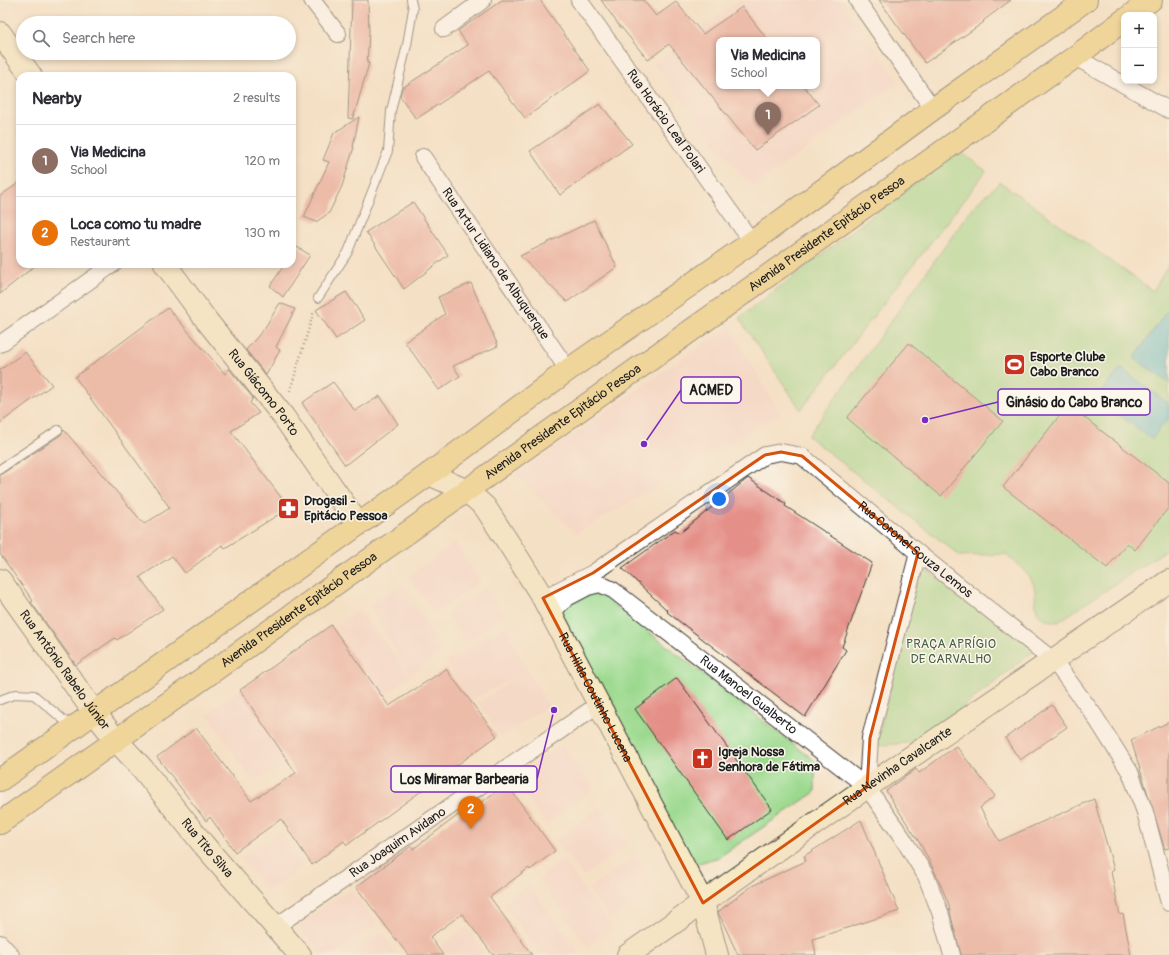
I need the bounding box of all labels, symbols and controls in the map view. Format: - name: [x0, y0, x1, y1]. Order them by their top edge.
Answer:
- map controls: [1121, 12, 1157, 84]
- button: +: [1121, 12, 1157, 48]
- search box: [16, 16, 296, 60]
- icon: search: [30, 27, 52, 49]
- text: Search here: [62, 29, 135, 48]
- popup: [716, 37, 820, 89]
- text: Via Medicina: [730, 46, 806, 65]
- button: −: [1121, 48, 1157, 84]
- text: School: [730, 65, 767, 81]
- street label: Rua Horácio Leal Polari: [623, 66, 708, 176]
- text: Nearby: [32, 88, 81, 109]
- text: 2 results: [233, 90, 280, 106]
- pin: 1: [755, 102, 781, 135]
- text: Via Medicina: [70, 143, 146, 162]
- text: 1: [42, 153, 48, 169]
- text: 120 m: [244, 153, 280, 169]
- text: School: [70, 162, 107, 178]
- street label: Avenida Presidente Epitácio Pessoa: [745, 173, 908, 295]
- street label: Rua Artur Lidiano de Albuquerque: [438, 185, 553, 343]
- text: Loca como tu madre: [70, 215, 201, 234]
- text: 2: [41, 225, 49, 241]
- text: 130 m: [244, 225, 280, 241]
- text: Restaurant: [70, 234, 130, 250]
- street label: Rua Giácomo Porto: [225, 346, 302, 439]
- place label: Esporte Clube Cabo Branco: [1030, 349, 1106, 380]
- sports icon: Esporte Clube Cabo Branco: [1002, 351, 1028, 377]
- street label: Avenida Presidente Epitácio Pessoa: [481, 361, 644, 483]
- callout: ACMED: [681, 377, 741, 403]
- text: ACMED: [689, 382, 733, 399]
- callout: Ginásio do Cabo Branco: [998, 389, 1150, 415]
- text: Ginásio do Cabo Branco: [1006, 394, 1143, 411]
- your location: [709, 489, 729, 509]
- place label: Drogasil - Epitácio Pessoa: [304, 493, 387, 524]
- pharmacy icon: Drogasil - Epitácio Pessoa: [276, 495, 302, 521]
- street label: Rua Coronel Souza Lemos: [854, 498, 976, 601]
- street label: Avenida Presidente Epitácio Pessoa: [217, 549, 380, 671]
- street label: Rua Antônio Rabelo Júnior: [16, 607, 113, 734]
- street label: Rua Hilda Coutinho Lucena: [555, 630, 636, 765]
- park label: PRAÇA APRÍGIO DE CARVALHO: [906, 636, 996, 667]
- street label: Rua Manoel Gualberto: [697, 652, 800, 738]
- street label: Rua Nevinha Cavalcante: [840, 723, 956, 809]
- place label: Igreja Nossa Senhora de Fátima: [718, 744, 820, 775]
- church icon: Igreja Nossa Senhora de Fátima: [690, 746, 716, 772]
- callout: Los Miramar Barbearia: [391, 766, 537, 792]
- text: Los Miramar Barbearia: [399, 771, 529, 788]
- pin: 2: [458, 796, 484, 829]
- street label: Rua Joaquim Avidano: [346, 804, 449, 881]
- street label: Rua Tito Silva: [178, 815, 237, 881]

